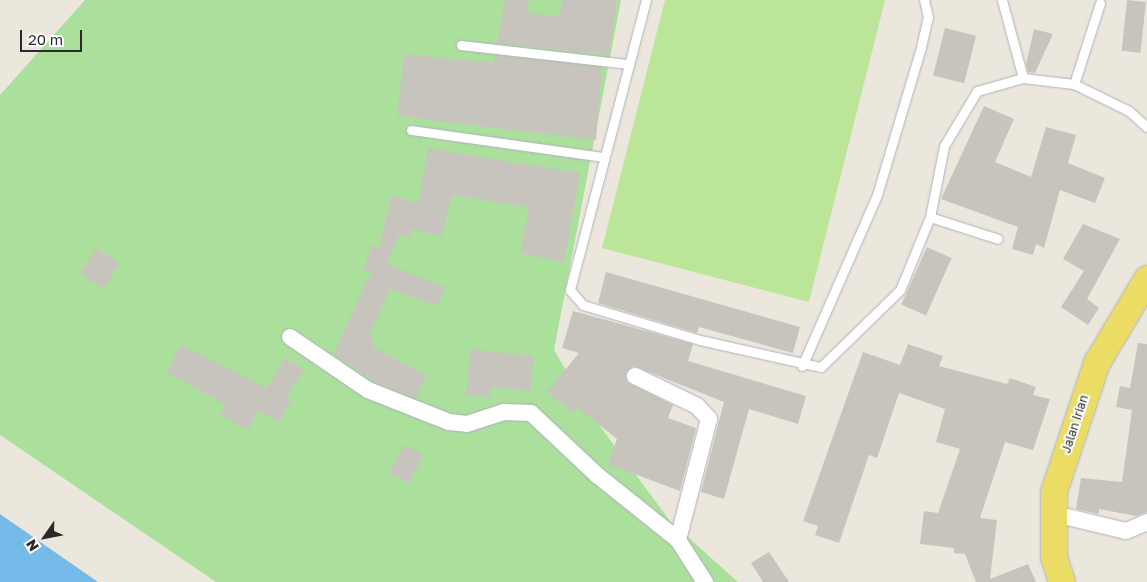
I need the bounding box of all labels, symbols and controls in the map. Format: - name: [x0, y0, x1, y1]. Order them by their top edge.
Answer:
- scale bar: [22, 20, 85, 52]
- text: 20 m: [28, 30, 63, 48]
- street label: Jalan Irian: [1059, 393, 1091, 455]
- north arrow: [20, 512, 70, 562]
- text: N: [22, 536, 42, 555]

